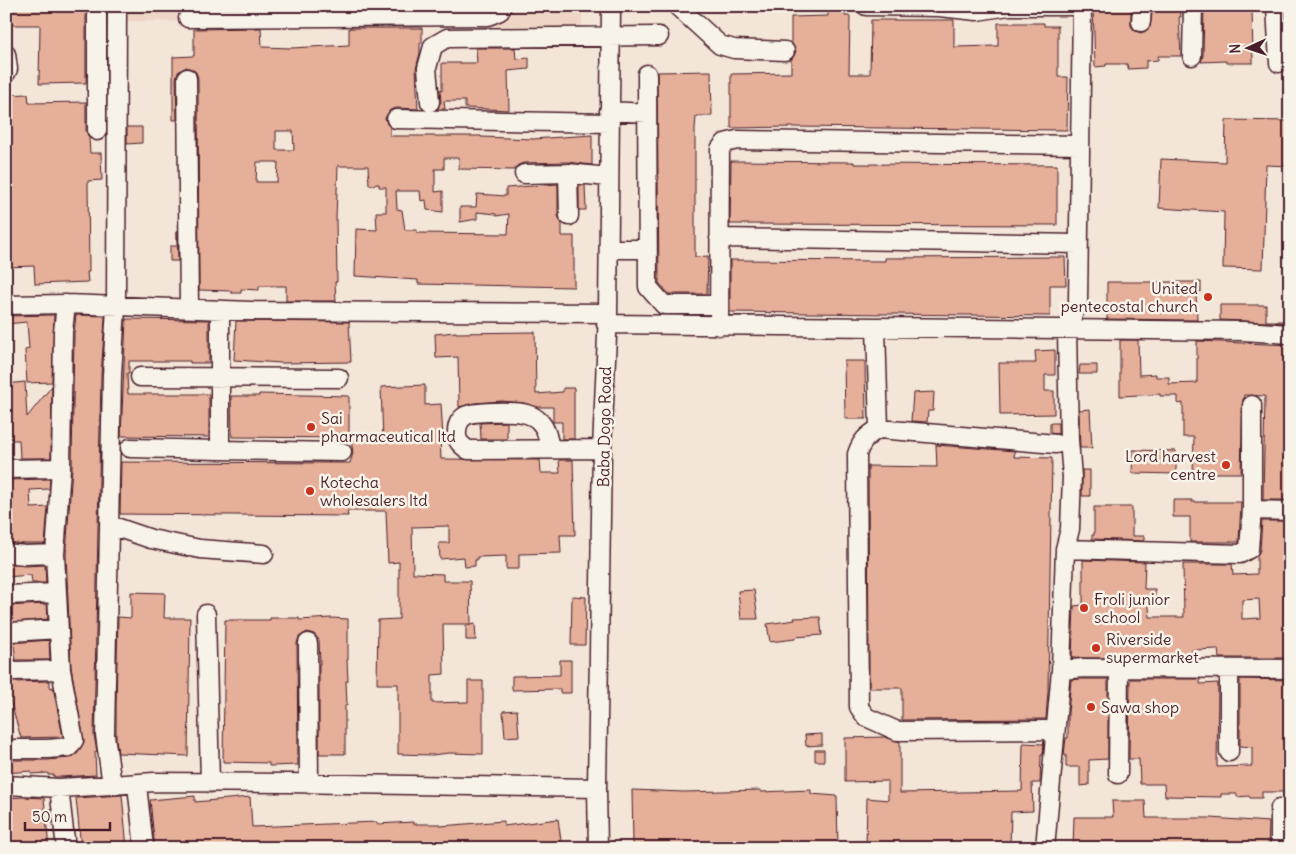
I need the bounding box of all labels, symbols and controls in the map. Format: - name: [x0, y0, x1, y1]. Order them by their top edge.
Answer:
- north arrow: [1224, 22, 1274, 72]
- text: N: [1226, 43, 1244, 54]
- place label: United pentecostal church: [1061, 278, 1198, 316]
- marker: United pentecostal church: [1202, 291, 1214, 303]
- street label: Baba Dogo Road: [593, 366, 615, 488]
- place label: Sai pharmaceutical ltd: [321, 408, 456, 446]
- marker: Sai pharmaceutical ltd: [305, 421, 317, 433]
- place label: Lord harvest centre: [1125, 446, 1217, 484]
- marker: Lord harvest centre: [1220, 459, 1232, 471]
- place label: Kotecha wholesalers ltd: [320, 472, 428, 510]
- marker: Kotecha wholesalers ltd: [304, 485, 316, 497]
- place label: Froli junior school: [1094, 589, 1170, 627]
- marker: Froli junior school: [1078, 602, 1090, 614]
- place label: Riverside supermarket: [1106, 629, 1199, 667]
- marker: Riverside supermarket: [1090, 642, 1102, 654]
- place label: Sawa shop: [1101, 697, 1179, 717]
- marker: Sawa shop: [1085, 701, 1097, 713]
- scale bar: [25, 799, 110, 831]
- text: 50 m: [32, 807, 67, 826]

